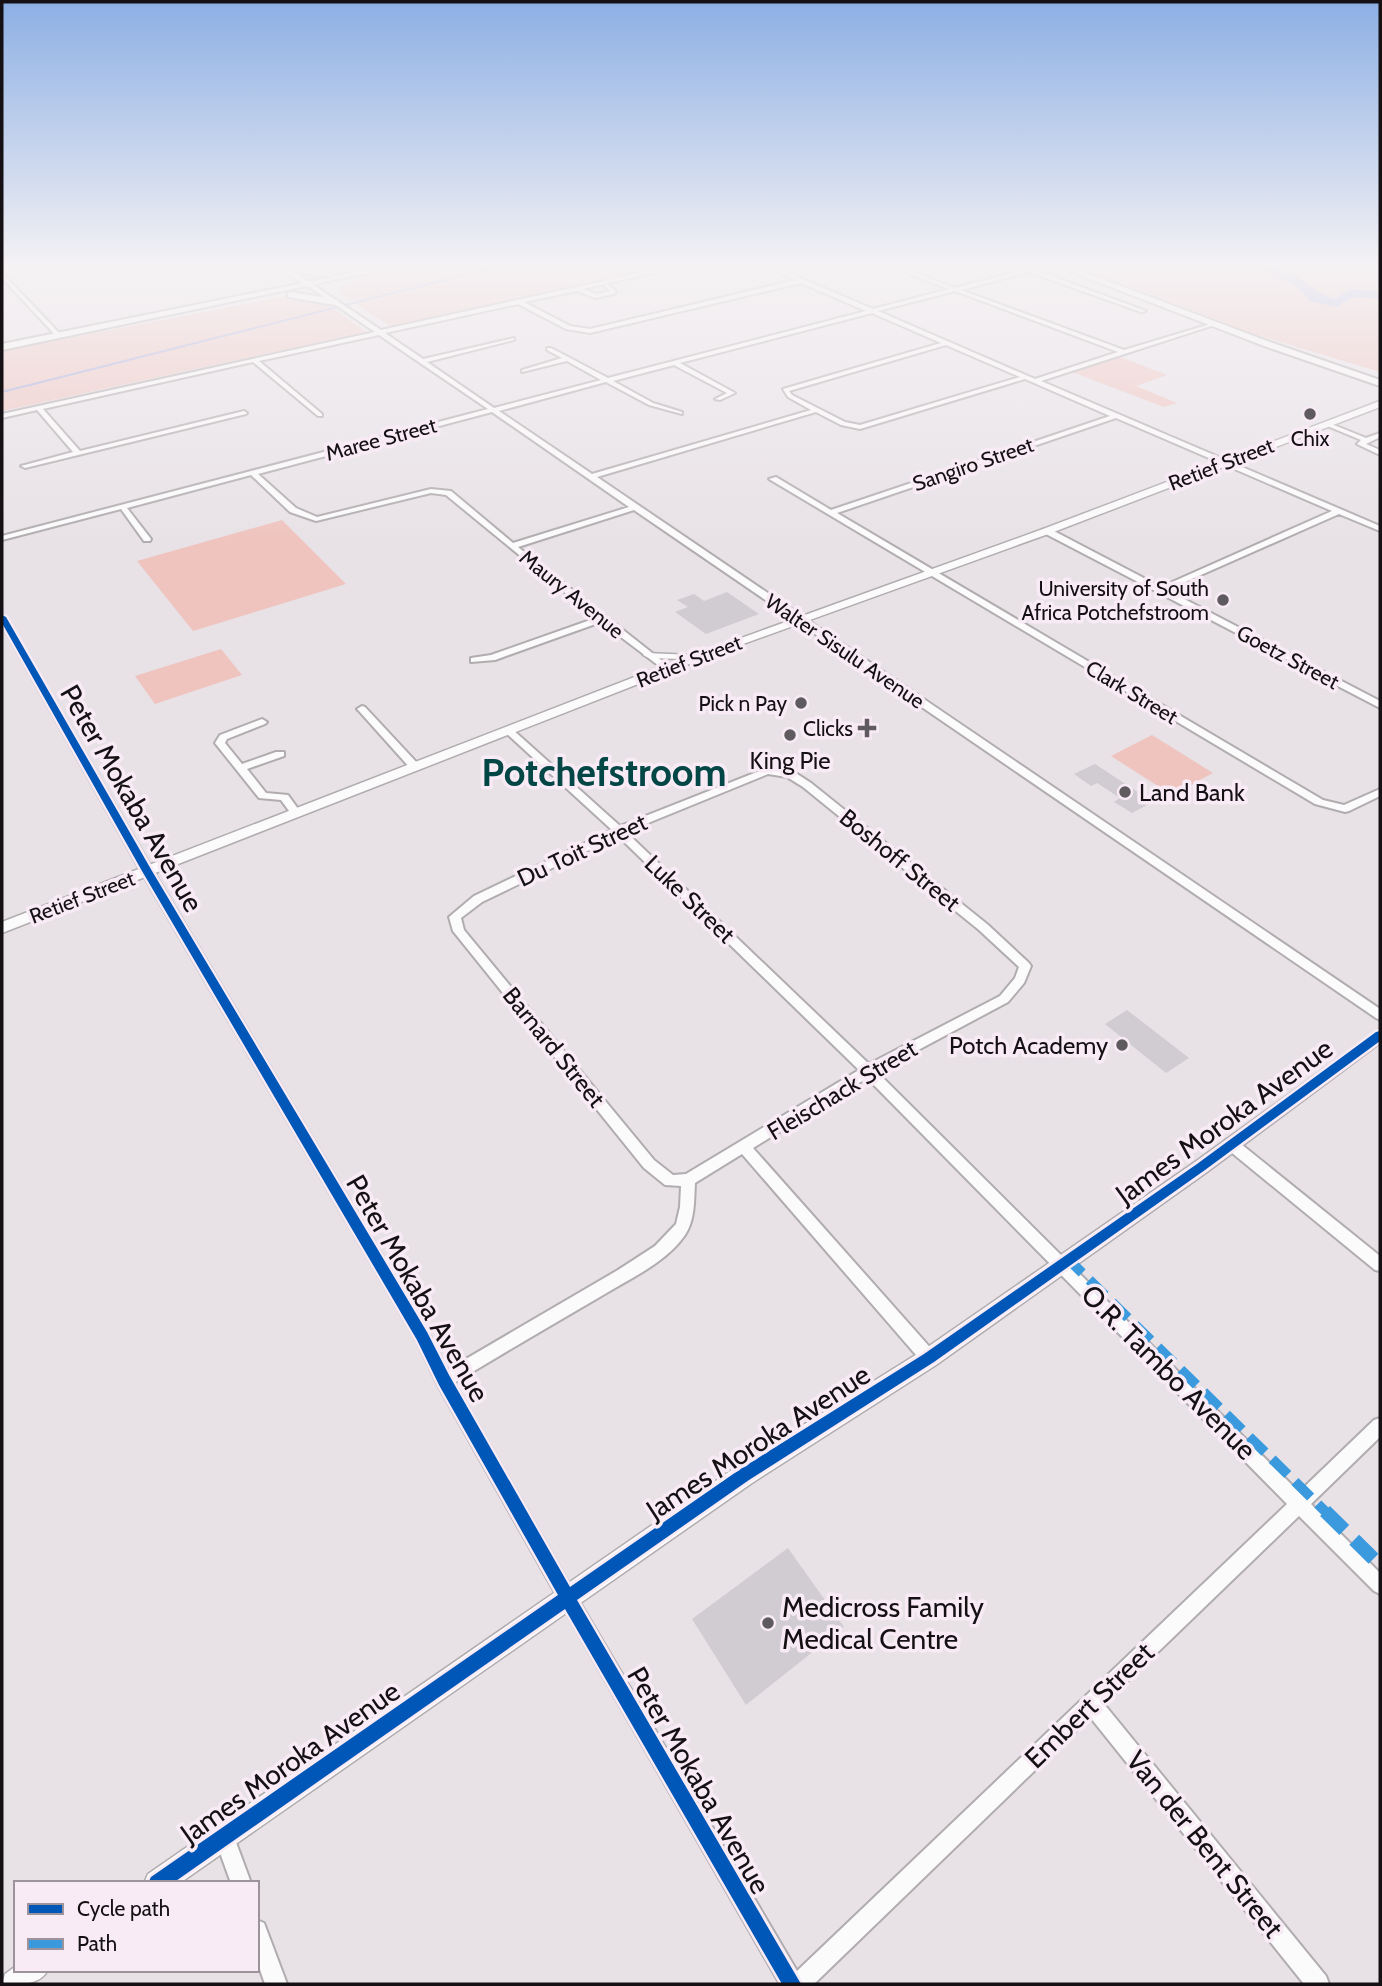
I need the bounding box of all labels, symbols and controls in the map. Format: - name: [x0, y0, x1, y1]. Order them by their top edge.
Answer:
- marker: Chix: [1302, 406, 1318, 422]
- street label: Maree Street: [323, 412, 439, 466]
- place label: Chix: [1291, 426, 1329, 451]
- street label: Sangiro Street: [909, 432, 1037, 496]
- street label: Retief Street: [1165, 432, 1277, 496]
- street label: Maury Avenue: [515, 544, 629, 644]
- place label: University of South Africa Potchefstroom: [1022, 576, 1209, 625]
- street label: Walter Sisulu Avenue: [761, 588, 930, 714]
- marker: University of South Africa Potchefstroom: [1215, 592, 1231, 608]
- street label: Goetz Street: [1233, 620, 1343, 694]
- street label: Retief Street: [633, 629, 745, 693]
- street label: Clark Street: [1082, 655, 1182, 729]
- street label: Peter Mokaba Avenue: [53, 678, 211, 918]
- place label: Pick n Pay: [699, 691, 787, 716]
- marker: Pick n Pay: [793, 695, 809, 711]
- place label: Clicks: [803, 716, 853, 741]
- marker: Clicks: [859, 720, 875, 736]
- marker: King Pie: [782, 727, 798, 743]
- place label: King Pie: [750, 746, 830, 775]
- district label: Potchefstroom: [481, 749, 727, 796]
- place label: Land Bank: [1139, 778, 1245, 807]
- marker: Land Bank: [1117, 784, 1133, 800]
- street label: Boshoff Street: [834, 803, 966, 917]
- street label: Du Toit Street: [513, 807, 651, 893]
- street label: Luke Street: [639, 849, 741, 949]
- street label: Retief Street: [26, 865, 138, 929]
- street label: Barnard Street: [497, 981, 611, 1113]
- place label: Potch Academy: [949, 1031, 1108, 1060]
- street label: James Moroka Avenue: [1108, 1031, 1339, 1212]
- street label: Fleischack Street: [762, 1034, 922, 1146]
- marker: Potch Academy: [1114, 1037, 1130, 1053]
- street label: Peter Mokaba Avenue: [339, 1168, 497, 1408]
- street label: O.R. Tambo Avenue: [1075, 1278, 1263, 1466]
- street label: James Moroka Avenue: [639, 1357, 876, 1528]
- place label: Medicross Family Medical Centre: [782, 1590, 984, 1656]
- marker: Medicross Family Medical Centre: [760, 1615, 776, 1631]
- street label: Embert Street: [1017, 1635, 1161, 1775]
- street label: Peter Mokaba Avenue: [620, 1660, 778, 1900]
- street label: James Moroka Avenue: [173, 1674, 406, 1851]
- street label: Van der Bent Street: [1119, 1744, 1291, 1944]
- legend: [14, 1881, 259, 1972]
- text: Cycle path: [77, 1896, 170, 1921]
- text: Path: [77, 1931, 117, 1956]

